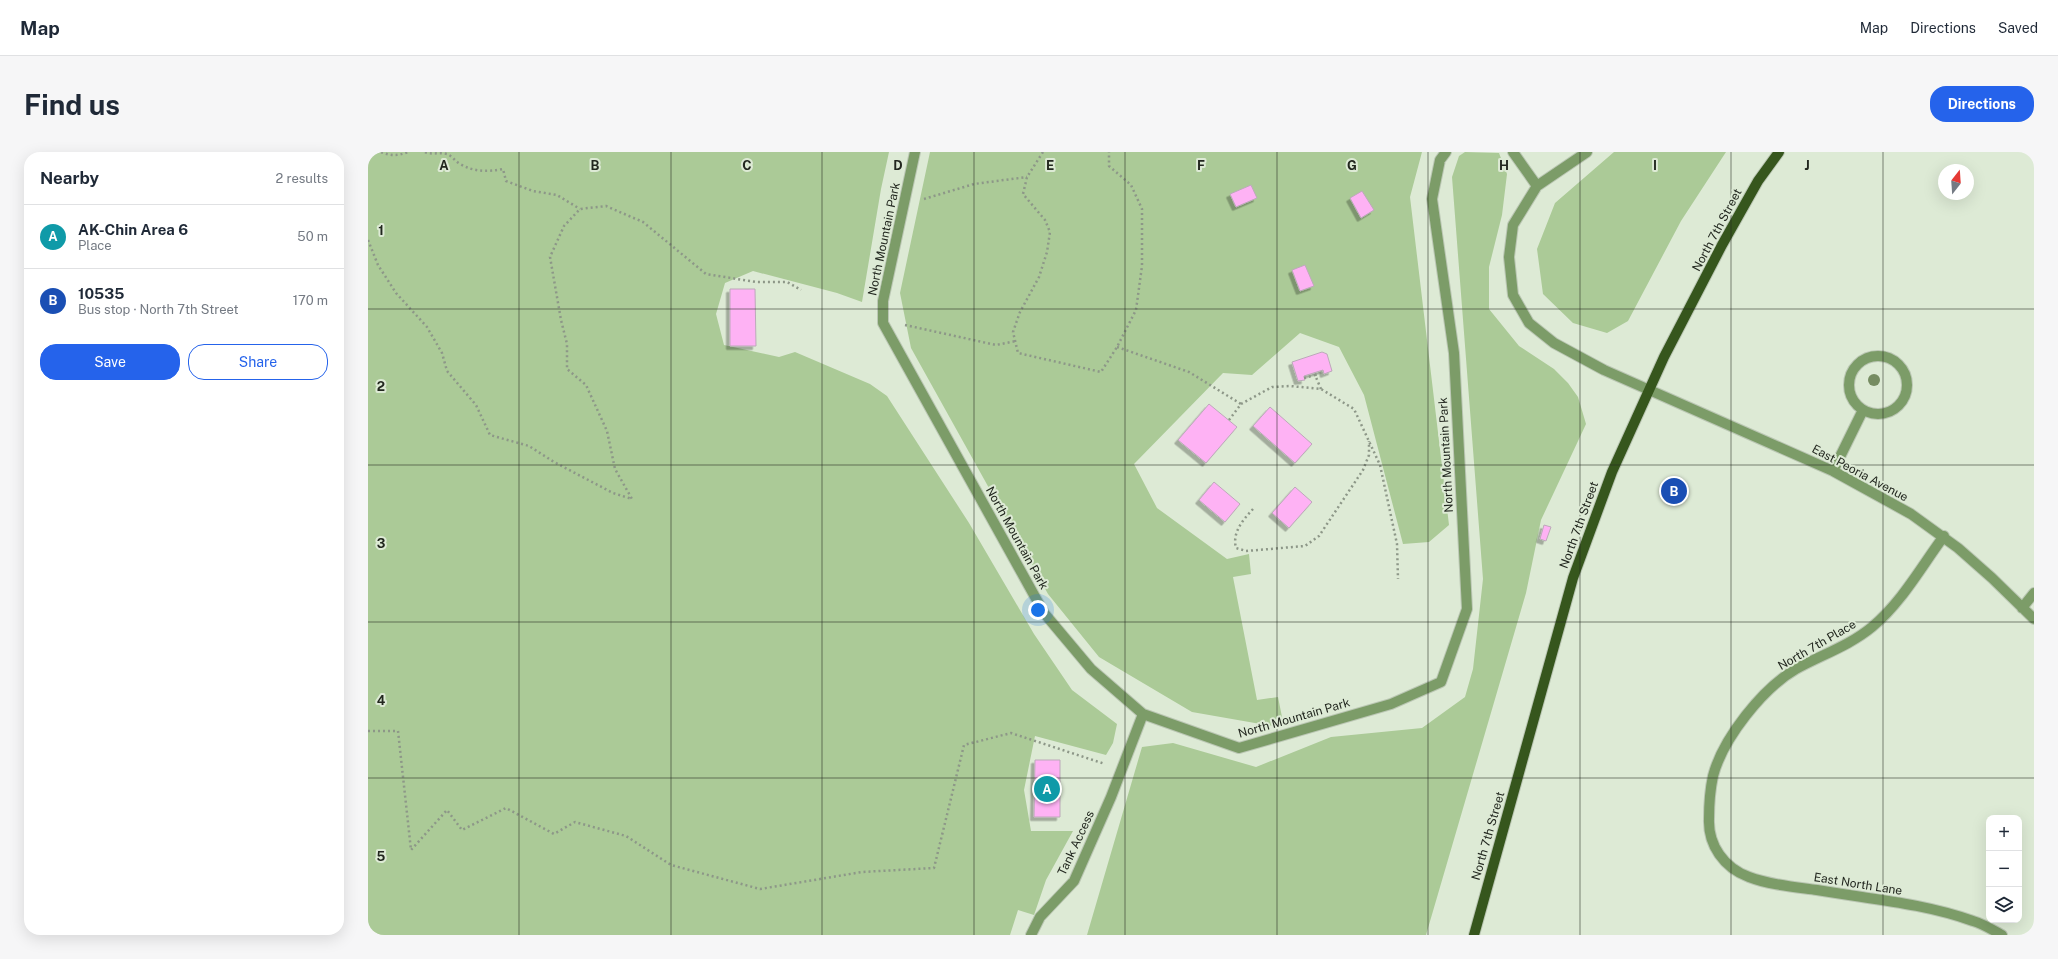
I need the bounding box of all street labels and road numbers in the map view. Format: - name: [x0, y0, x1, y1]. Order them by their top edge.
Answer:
- street label: North Mountain Park: [865, 181, 903, 297]
- street label: North 7th Street: [1689, 186, 1745, 274]
- street label: North Mountain Park: [1436, 397, 1456, 513]
- street label: East Peoria Avenue: [1809, 442, 1911, 504]
- street label: North 7th Street: [1557, 479, 1601, 570]
- street label: North Mountain Park: [983, 484, 1051, 592]
- street label: North 7th Place: [1776, 617, 1859, 673]
- street label: North Mountain Park: [1237, 695, 1352, 741]
- street label: North 7th Street: [1469, 790, 1507, 882]
- street label: Tank Access: [1055, 808, 1097, 878]
- street label: East North Lane: [1813, 870, 1903, 898]

